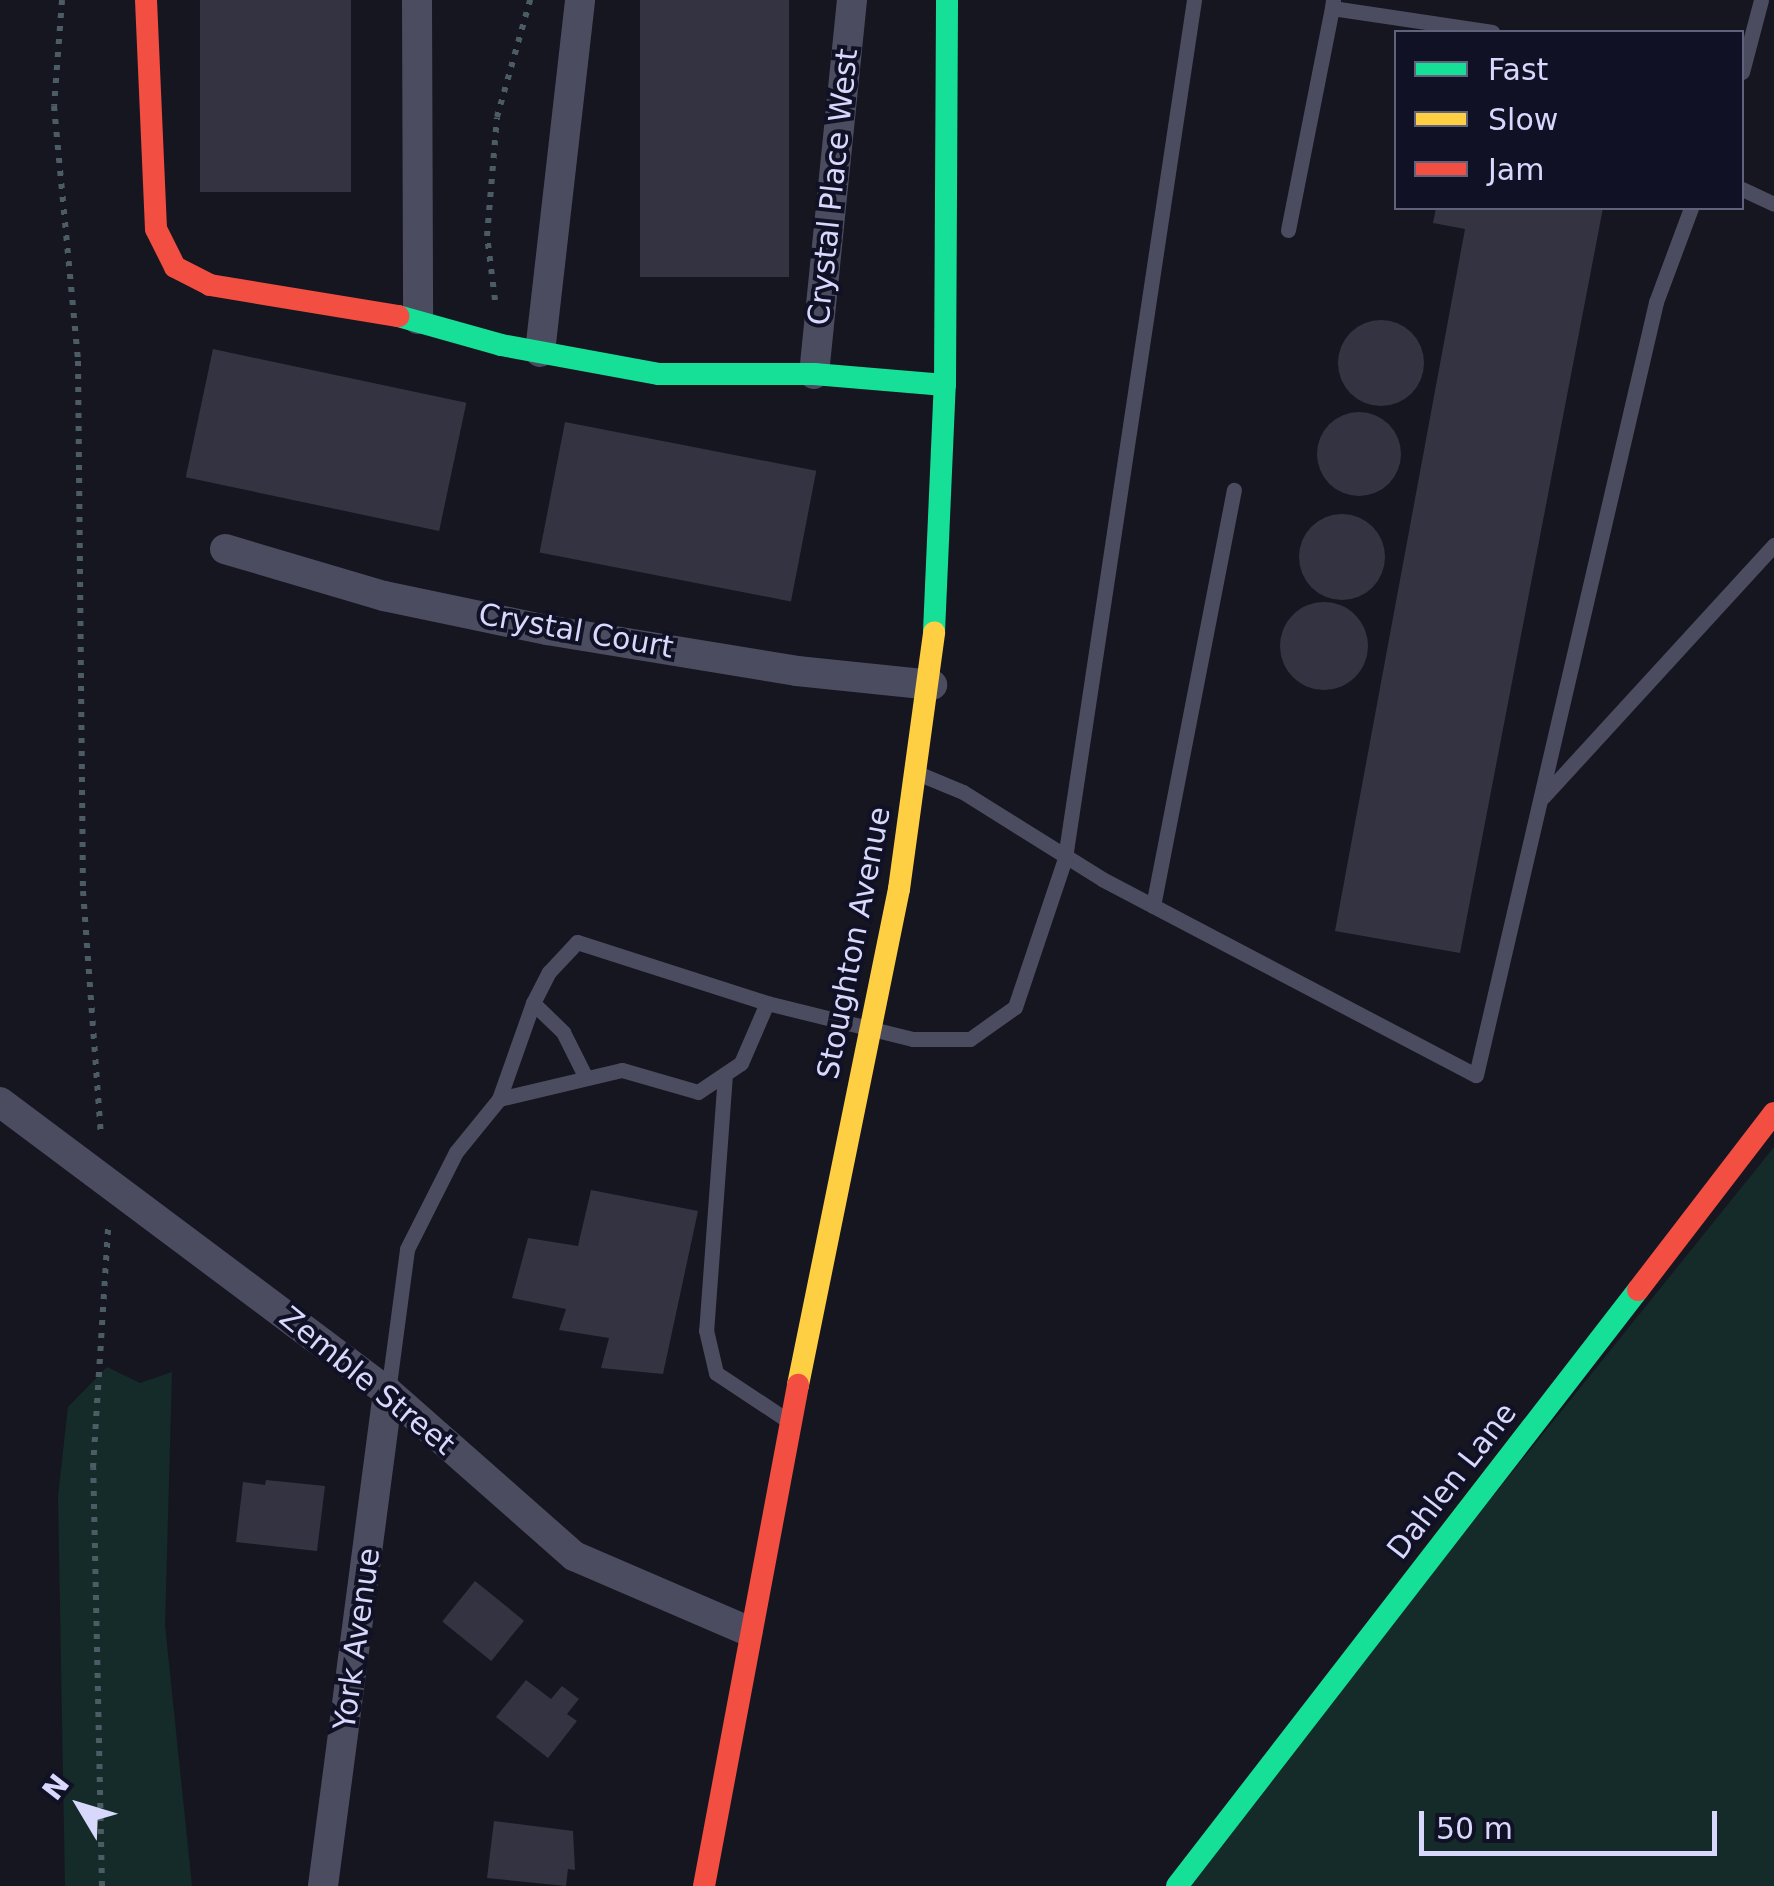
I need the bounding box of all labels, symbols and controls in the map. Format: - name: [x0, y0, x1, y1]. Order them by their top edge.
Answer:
- legend: [1394, 30, 1744, 210]
- street label: Crystal Place West: [801, 47, 865, 327]
- text: Fast: [1488, 52, 1548, 87]
- text: Slow: [1488, 102, 1558, 137]
- text: Jam: [1488, 152, 1544, 187]
- street label: Crystal Court: [476, 596, 676, 666]
- street label: Stoughton Avenue: [810, 804, 898, 1082]
- street label: Zemble Street: [272, 1299, 462, 1463]
- street label: Dahlen Lane: [1380, 1396, 1524, 1566]
- street label: York Avenue: [326, 1546, 388, 1732]
- north arrow: [30, 1756, 130, 1856]
- text: N: [36, 1768, 76, 1807]
- scale bar: [1424, 1791, 1722, 1853]
- text: 50 m: [1436, 1811, 1513, 1846]

